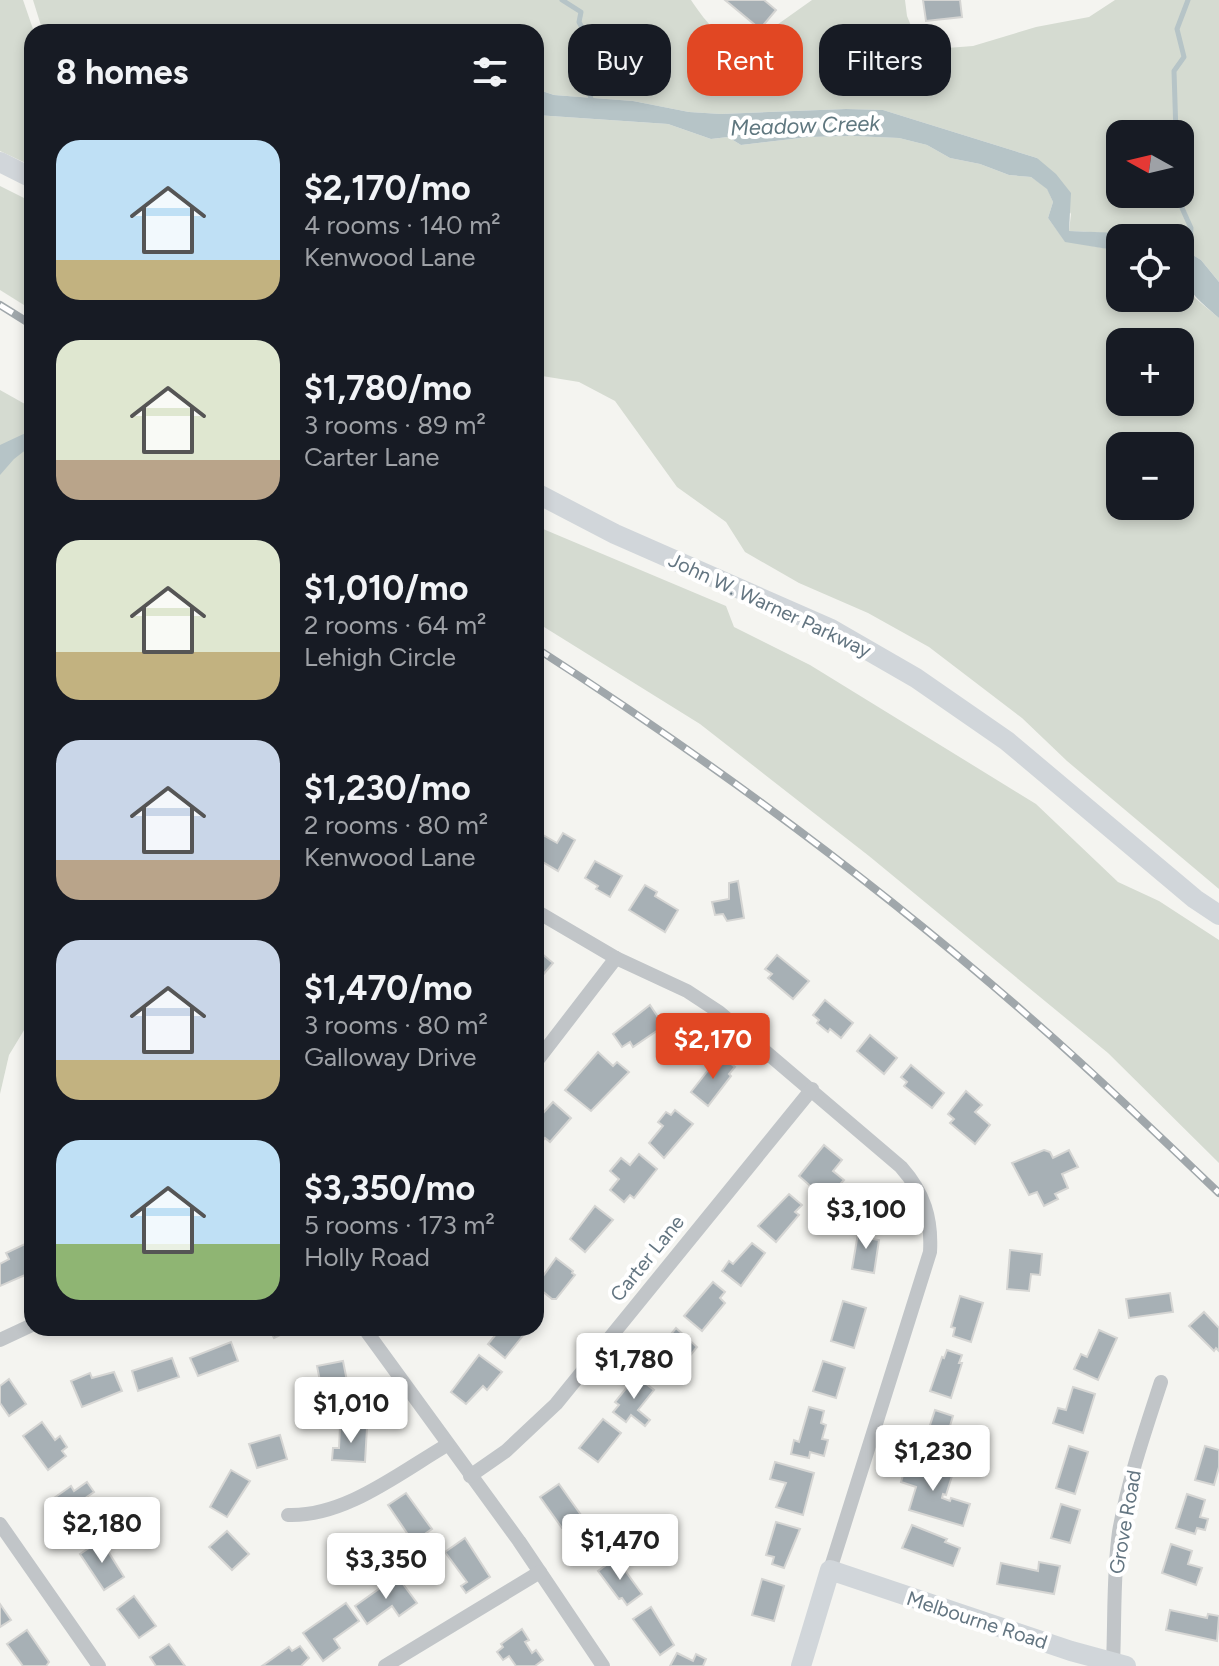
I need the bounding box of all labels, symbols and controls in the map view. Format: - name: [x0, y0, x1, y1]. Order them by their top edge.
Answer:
- chip: Buy: [568, 24, 671, 96]
- chip: Rent: [687, 24, 803, 96]
- chip: Filters: [819, 24, 951, 96]
- icon: filters: [468, 50, 512, 94]
- text: 8 homes: [56, 52, 188, 93]
- water label: Meadow Creek: [730, 109, 882, 142]
- north arrow: [1106, 120, 1194, 208]
- map controls: [1106, 120, 1194, 520]
- text: $2,170/mo: [304, 168, 471, 209]
- icon: home: [120, 172, 216, 268]
- text: 4 rooms · 140 m²: [304, 209, 501, 241]
- button: locate: [1106, 224, 1194, 312]
- text: Kenwood Lane: [304, 241, 476, 273]
- button: +: [1106, 328, 1194, 416]
- text: $1,780/mo: [304, 368, 472, 409]
- icon: home: [120, 372, 216, 468]
- text: 3 rooms · 89 m²: [304, 409, 486, 441]
- button: −: [1106, 432, 1194, 520]
- text: Carter Lane: [304, 441, 439, 473]
- street label: John W. Warner Parkway: [665, 547, 875, 663]
- text: $1,010/mo: [304, 568, 468, 609]
- icon: home: [120, 572, 216, 668]
- text: 2 rooms · 64 m²: [304, 609, 486, 641]
- text: Lehigh Circle: [304, 641, 456, 673]
- text: $1,230/mo: [304, 768, 471, 809]
- icon: home: [120, 772, 216, 868]
- text: 2 rooms · 80 m²: [304, 809, 488, 841]
- text: Kenwood Lane: [304, 841, 476, 873]
- text: $1,470/mo: [304, 968, 472, 1009]
- icon: home: [120, 972, 216, 1068]
- text: 3 rooms · 80 m²: [304, 1009, 488, 1041]
- pin: $2,170: [648, 1013, 778, 1081]
- text: $2,170: [674, 1023, 752, 1055]
- text: Galloway Drive: [304, 1041, 477, 1073]
- text: $3,350/mo: [304, 1168, 475, 1209]
- icon: home: [120, 1172, 216, 1268]
- pin: $3,100: [801, 1183, 931, 1251]
- text: $3,100: [826, 1193, 906, 1225]
- text: 5 rooms · 173 m²: [304, 1209, 495, 1241]
- street label: Carter Lane: [605, 1210, 689, 1306]
- text: Holly Road: [304, 1241, 430, 1273]
- pin: $1,780: [569, 1333, 699, 1401]
- text: $1,780: [594, 1343, 674, 1375]
- pin: $1,010: [286, 1377, 416, 1445]
- text: $1,010: [313, 1387, 389, 1419]
- pin: $1,230: [868, 1425, 998, 1493]
- text: $1,230: [894, 1435, 972, 1467]
- street label: Grove Road: [1104, 1468, 1146, 1576]
- pin: $2,180: [37, 1497, 167, 1565]
- text: $2,180: [62, 1507, 142, 1539]
- pin: $1,470: [555, 1514, 685, 1582]
- text: $1,470: [580, 1524, 660, 1556]
- pin: $3,350: [321, 1533, 451, 1601]
- text: $3,350: [345, 1543, 427, 1575]
- street label: Melbourne Road: [904, 1586, 1050, 1654]

